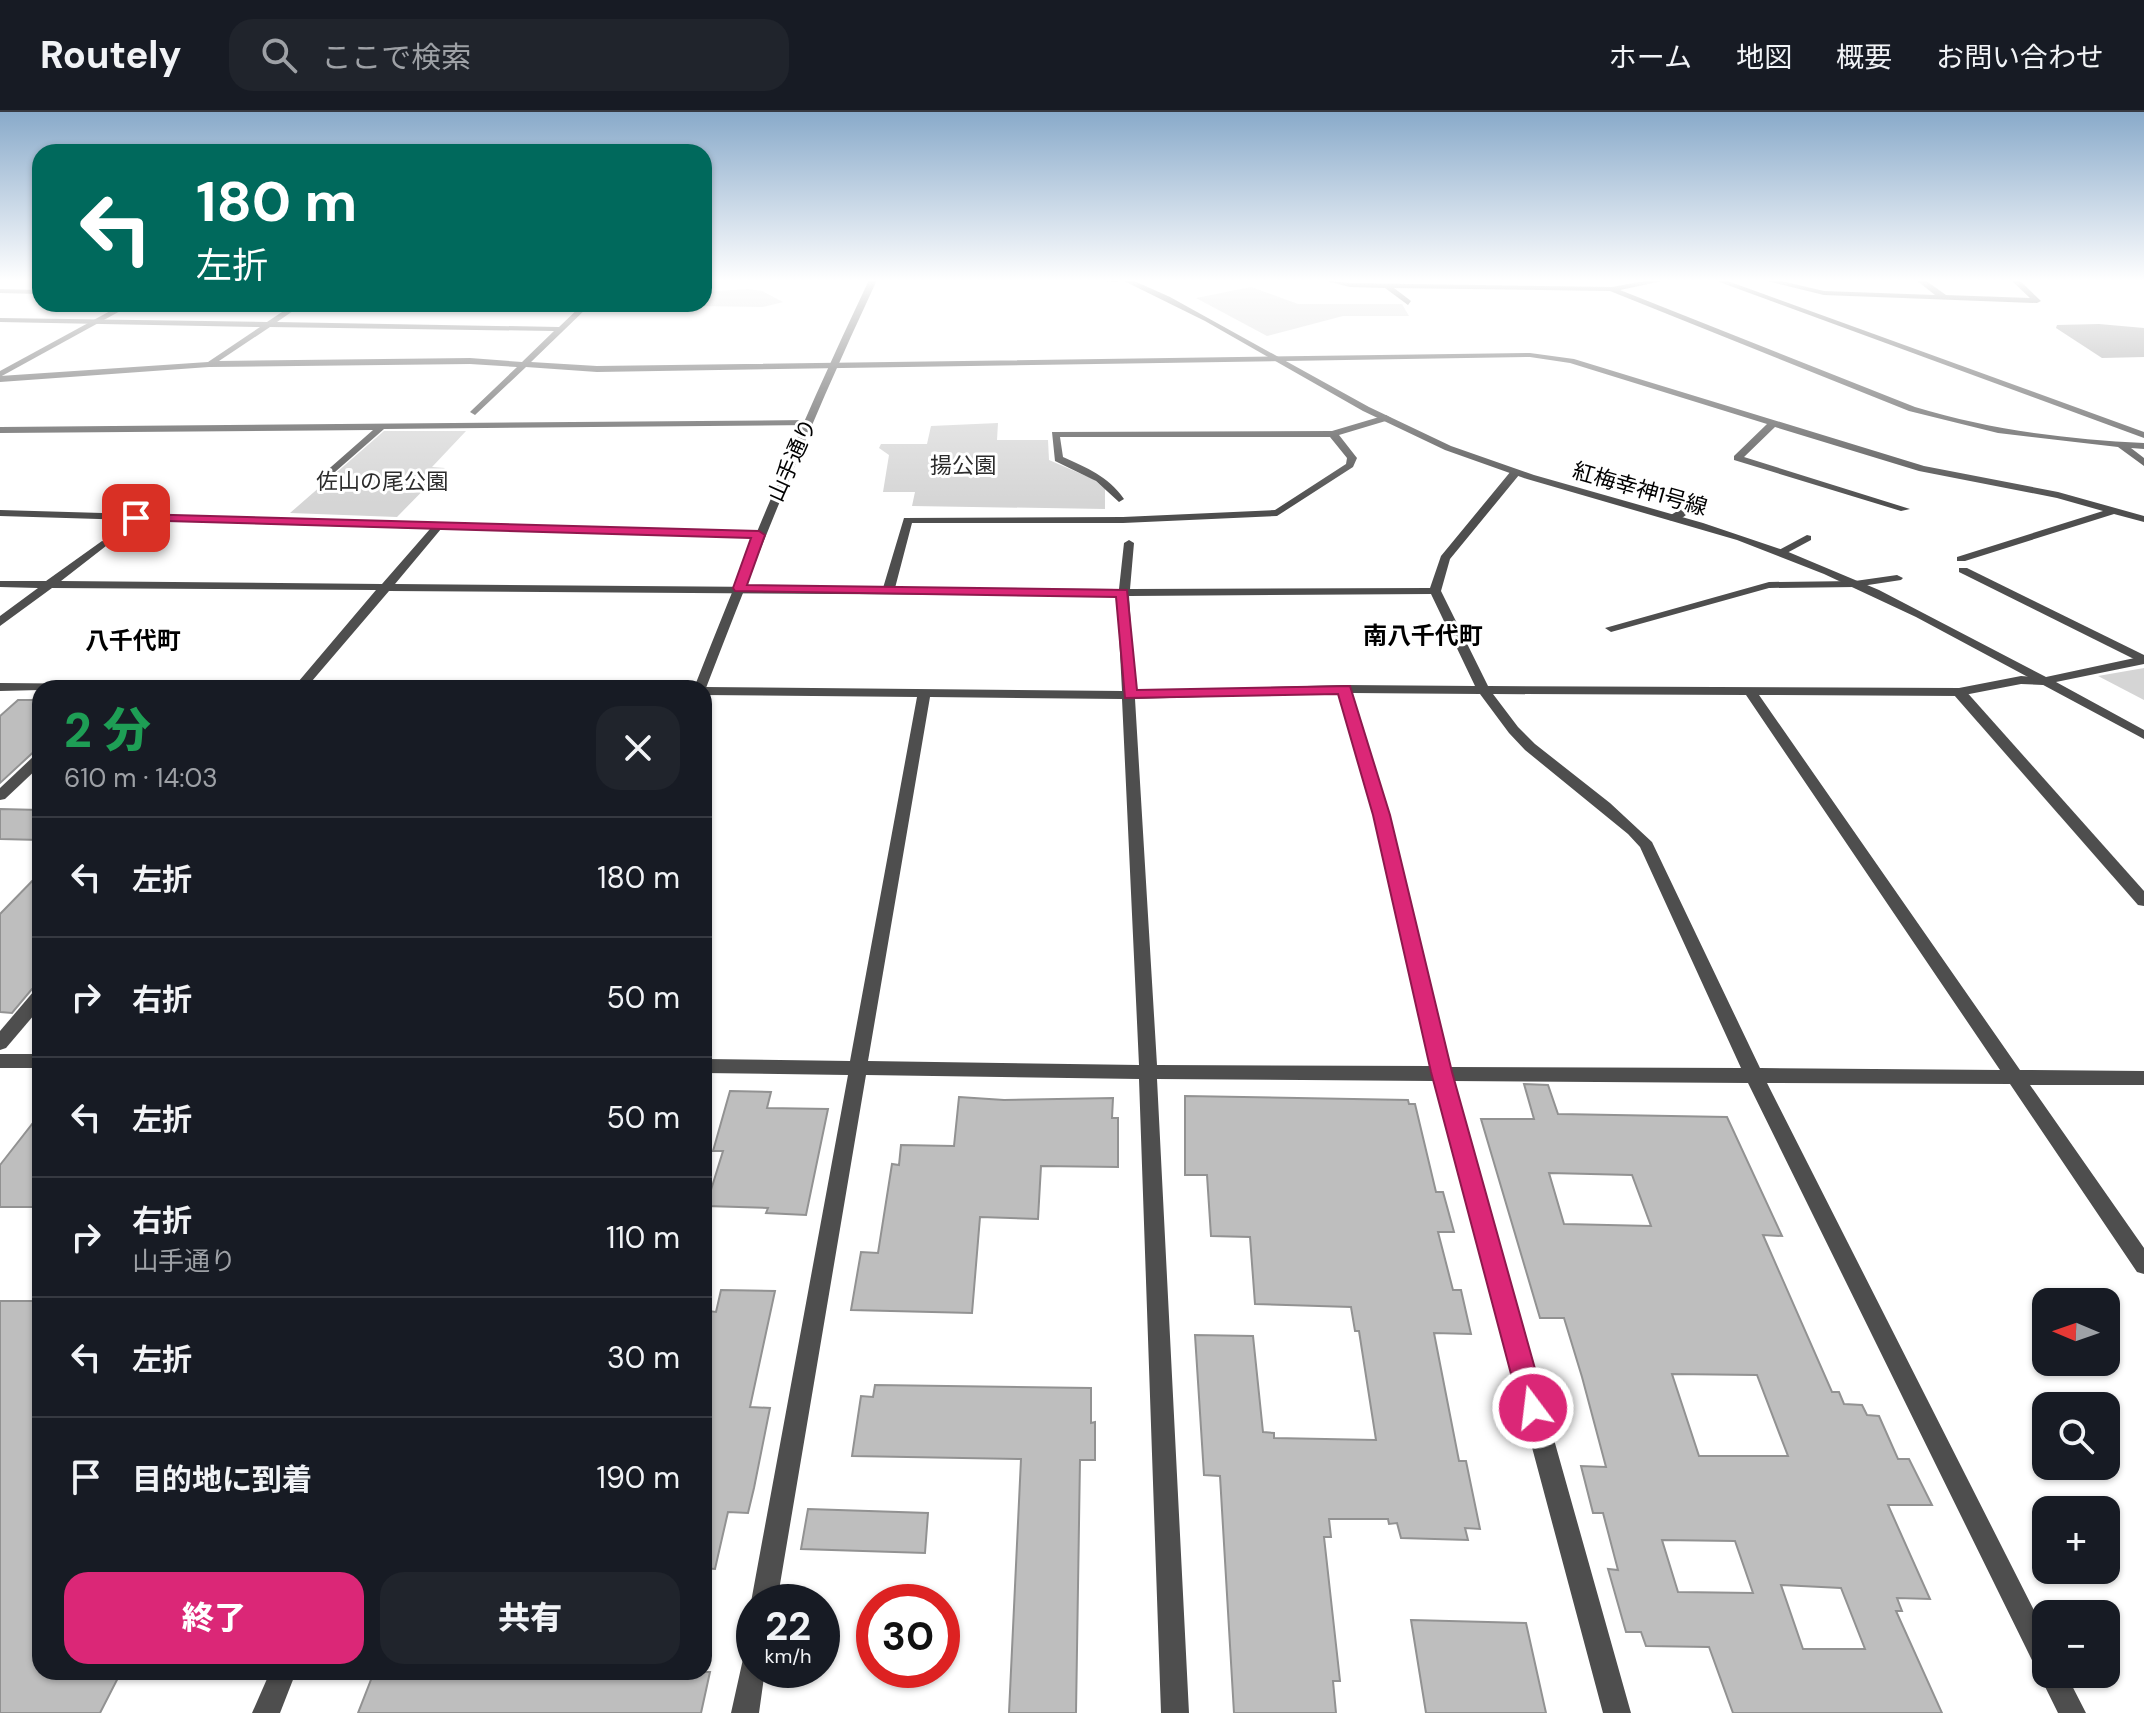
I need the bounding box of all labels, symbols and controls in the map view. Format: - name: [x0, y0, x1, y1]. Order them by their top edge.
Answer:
- search box: [229, 19, 789, 91]
- text: Routely: [40, 30, 181, 80]
- icon: search: [257, 33, 301, 77]
- text: ここで検索: [321, 38, 471, 77]
- text: ホーム: [1609, 39, 1692, 76]
- text: 地図: [1736, 39, 1792, 76]
- text: 概要: [1836, 39, 1892, 76]
- text: お問い合わせ: [1936, 39, 2104, 76]
- text: 180 m: [196, 165, 357, 238]
- icon: left: [64, 176, 168, 280]
- text: 左折: [196, 242, 268, 289]
- street label: 山手通り: [761, 414, 823, 506]
- park label: 揚公園: [930, 451, 996, 480]
- street label: 紅梅幸神1号線: [1569, 456, 1711, 522]
- park label: 佐山の尾公園: [316, 467, 448, 496]
- pin: [102, 484, 170, 552]
- icon: arrive: [114, 496, 158, 540]
- district label: 南八千代町: [1363, 620, 1483, 651]
- district label: 八千代町: [85, 625, 181, 656]
- text: 2 分: [64, 699, 151, 762]
- button: close: [596, 706, 680, 790]
- text: 610 m · 14:03: [64, 761, 218, 795]
- icon: left: [64, 855, 108, 899]
- text: 180 m: [597, 858, 680, 897]
- text: 左折: [132, 860, 192, 899]
- icon: right: [64, 975, 108, 1019]
- text: 50 m: [606, 978, 680, 1017]
- text: 右折: [132, 980, 192, 1019]
- icon: left: [64, 1095, 108, 1139]
- text: 50 m: [606, 1098, 680, 1137]
- text: 左折: [132, 1100, 192, 1139]
- text: 右折: [132, 1201, 192, 1240]
- icon: right: [64, 1215, 108, 1259]
- text: 110 m: [606, 1218, 680, 1257]
- text: 山手通り: [132, 1244, 236, 1278]
- north arrow: [2032, 1288, 2120, 1376]
- map controls: [2032, 1288, 2120, 1688]
- icon: left: [64, 1335, 108, 1379]
- text: 30 m: [607, 1338, 680, 1377]
- text: 左折: [132, 1340, 192, 1379]
- position arrow: [1491, 1366, 1575, 1450]
- button: search: [2032, 1392, 2120, 1480]
- icon: arrive: [64, 1455, 108, 1499]
- text: 190 m: [597, 1458, 680, 1497]
- text: 目的地に到着: [132, 1460, 312, 1499]
- button: +: [2032, 1496, 2120, 1584]
- button: 終了: [64, 1572, 364, 1664]
- button: 共有: [380, 1572, 680, 1664]
- speed limit sign: 30: [856, 1584, 960, 1688]
- text: 22: [765, 1600, 811, 1652]
- button: −: [2032, 1600, 2120, 1688]
- text: km/h: [764, 1643, 812, 1669]

